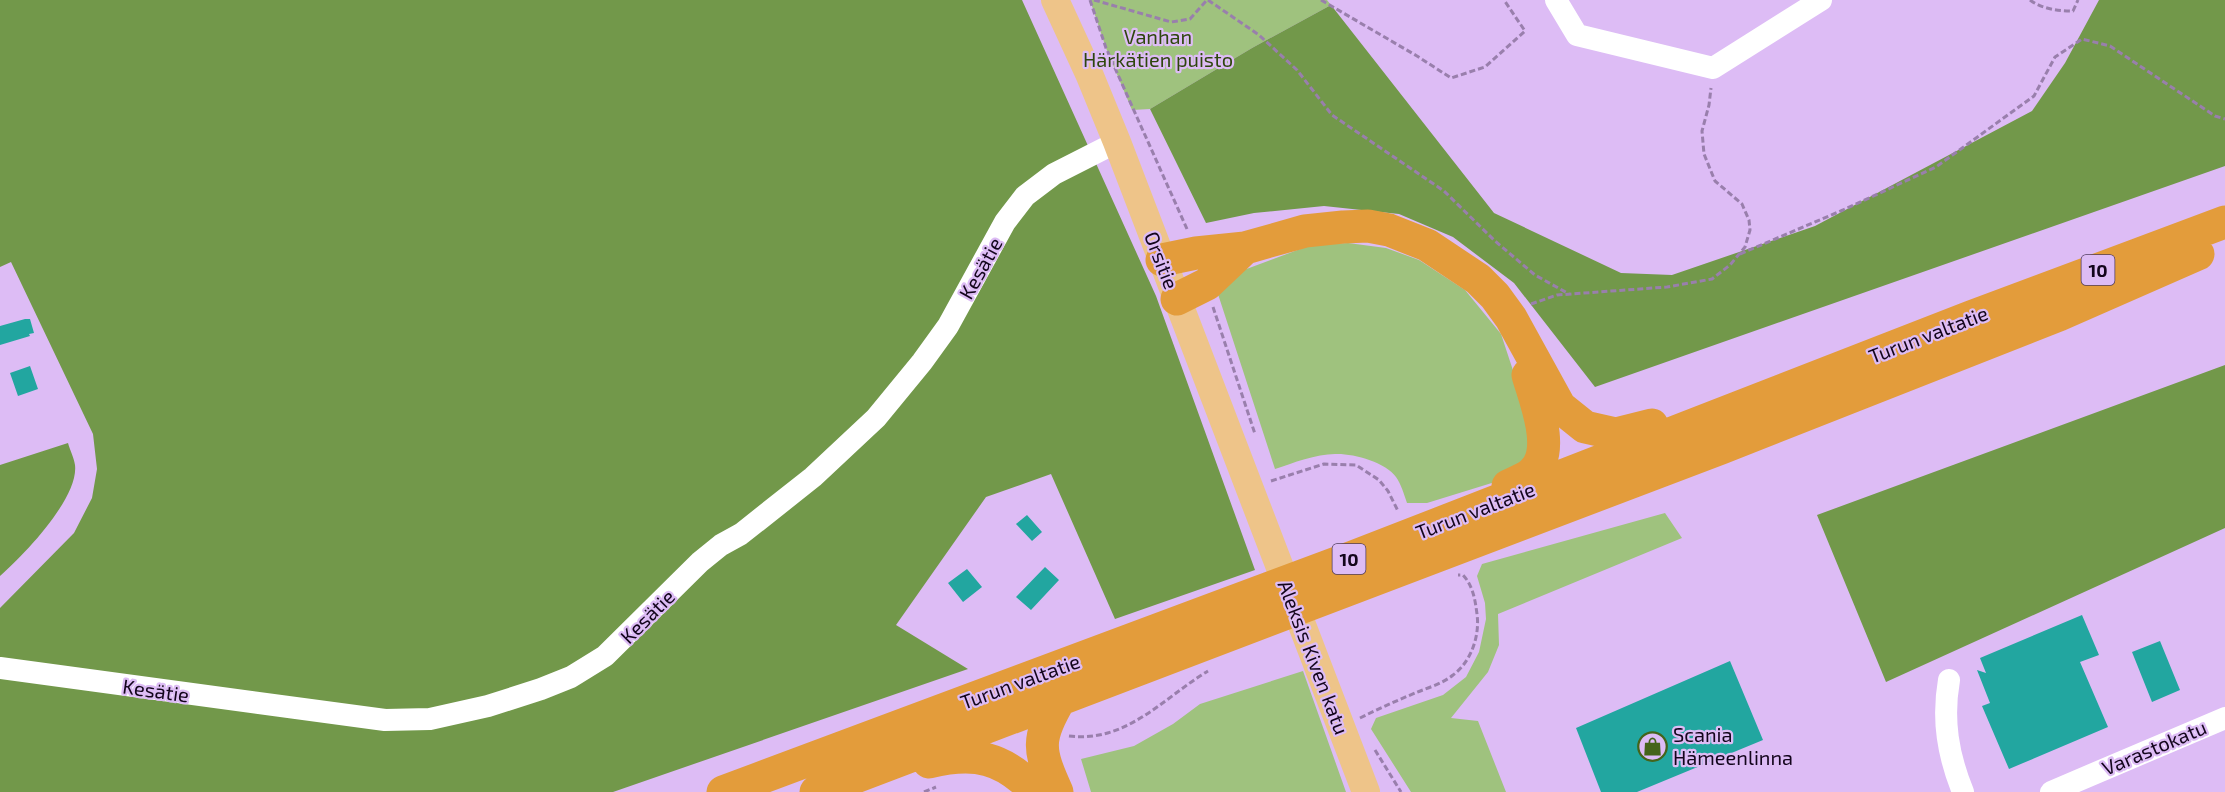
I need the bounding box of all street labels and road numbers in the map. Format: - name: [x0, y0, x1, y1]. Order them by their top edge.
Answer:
- street label: Orsitie: [1140, 228, 1184, 292]
- street label: Kesätie: [953, 233, 1007, 303]
- road number: 10: [2082, 255, 2114, 285]
- street label: Turun valtatie: [1865, 300, 1991, 368]
- street label: Turun valtatie: [1412, 476, 1538, 544]
- road number: 10: [1332, 544, 1366, 574]
- street label: Aleksis Kiven katu: [1274, 576, 1354, 738]
- street label: Kesätie: [615, 584, 679, 648]
- street label: Turun valtatie: [957, 648, 1083, 714]
- street label: Kesätie: [121, 673, 191, 707]
- street label: Varastokatu: [2098, 714, 2210, 780]

